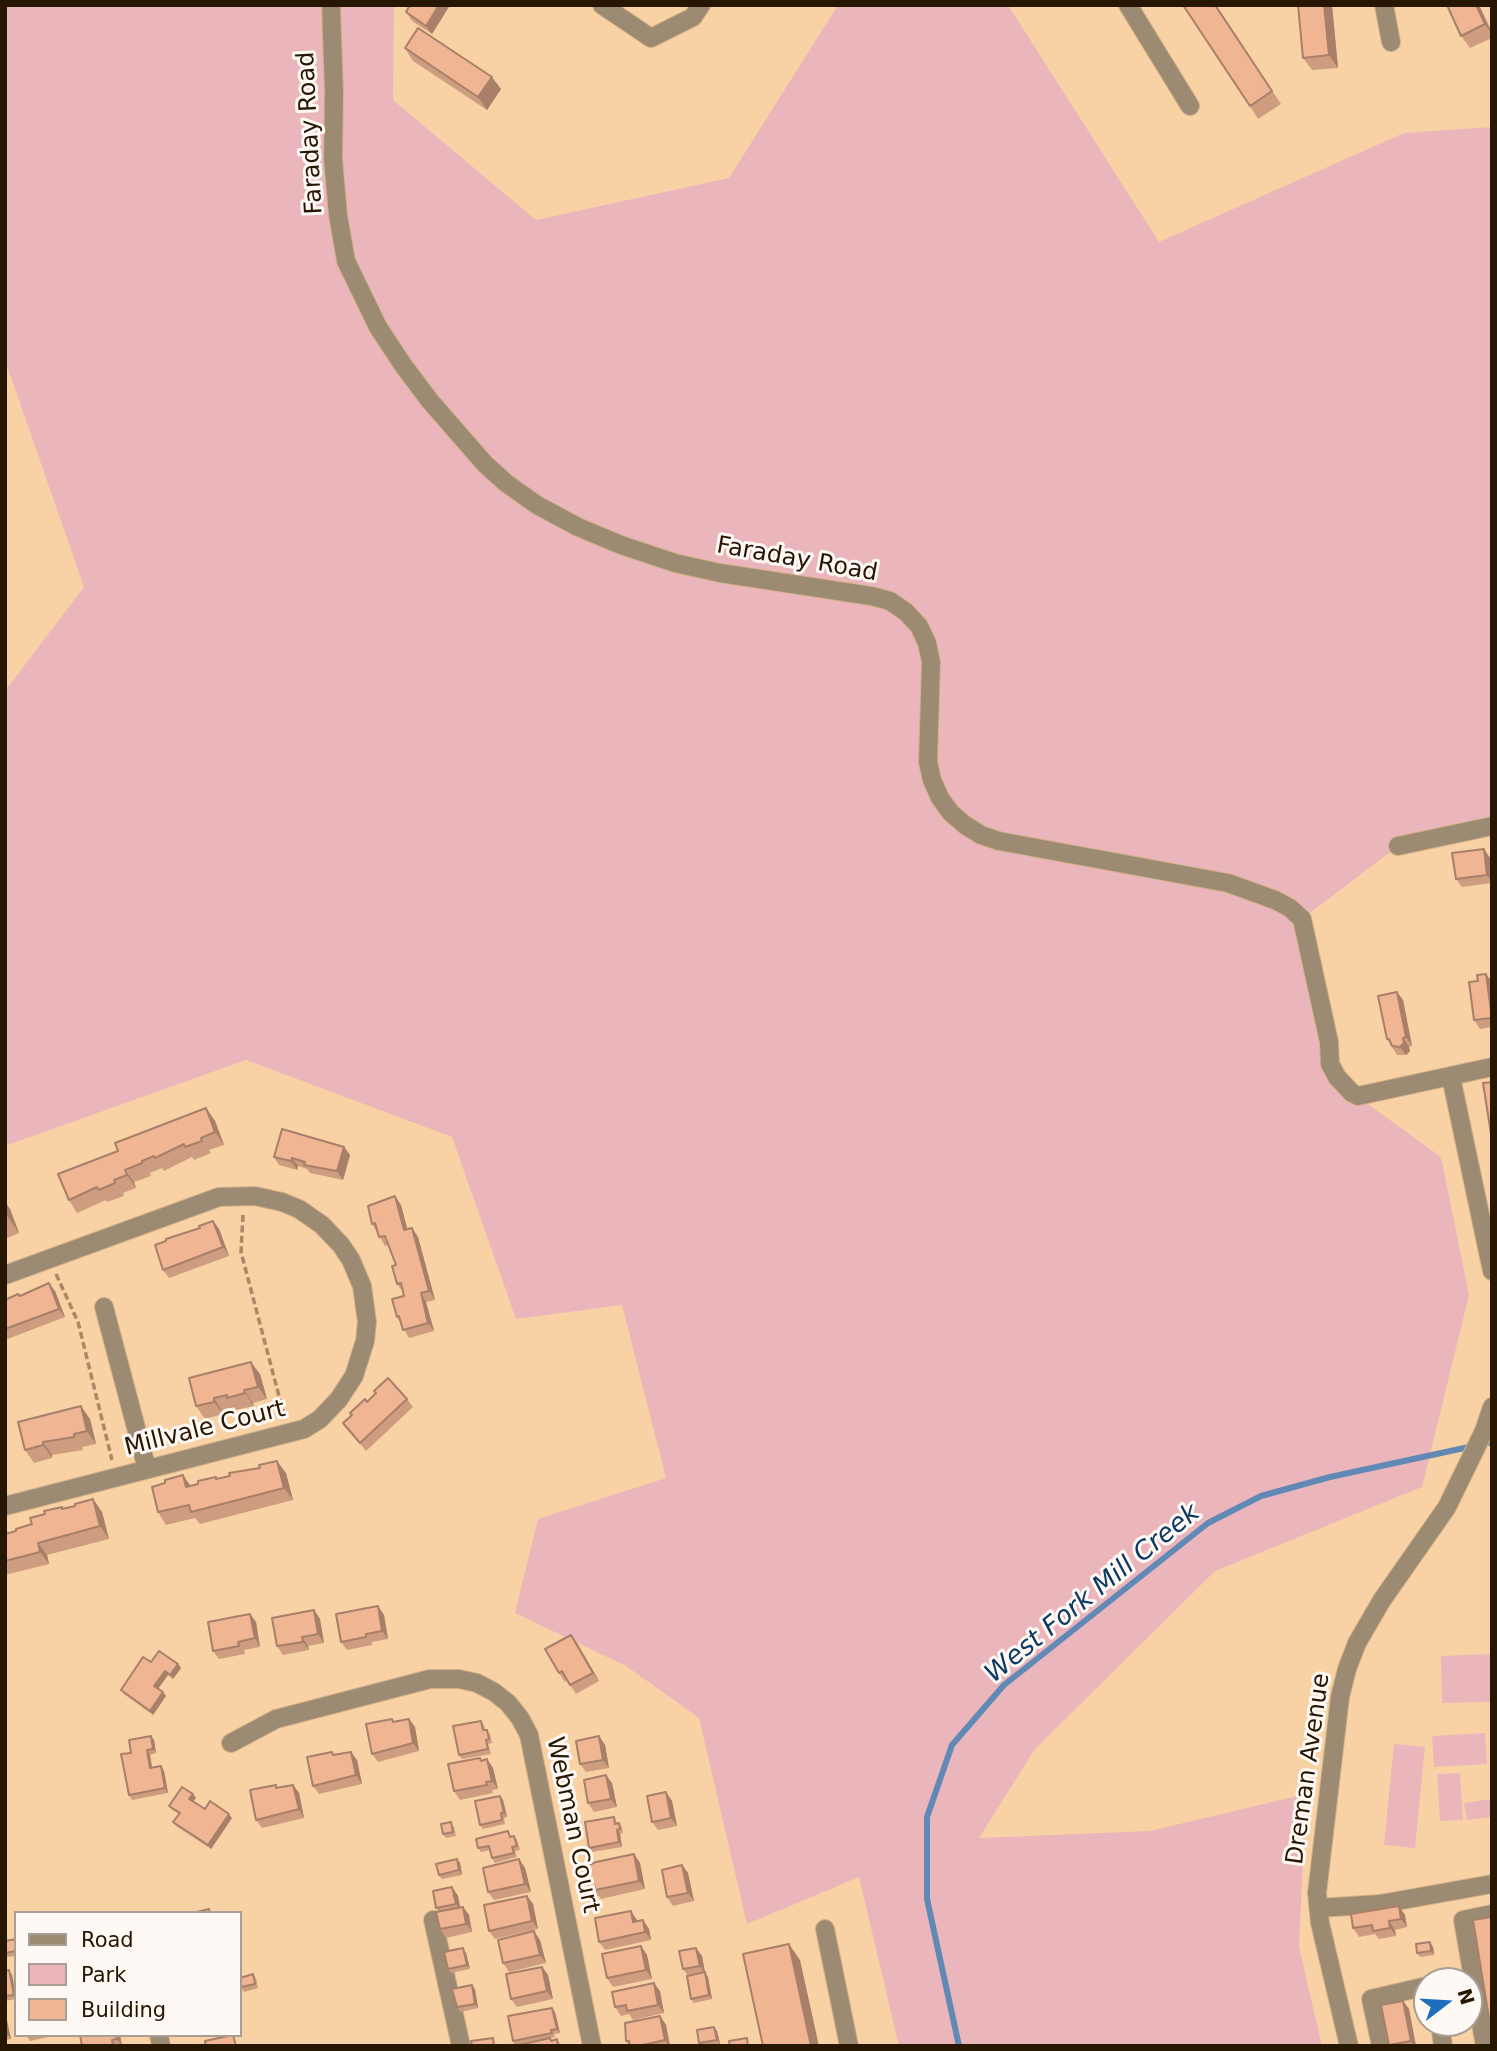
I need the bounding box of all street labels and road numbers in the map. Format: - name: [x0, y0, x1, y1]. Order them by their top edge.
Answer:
- street label: Faraday Road: [292, 51, 330, 215]
- street label: Faraday Road: [714, 532, 880, 588]
- street label: Millvale Court: [122, 1395, 288, 1463]
- street label: Dreman Avenue: [1281, 1672, 1337, 1866]
- street label: Webman Court: [539, 1734, 605, 1916]

